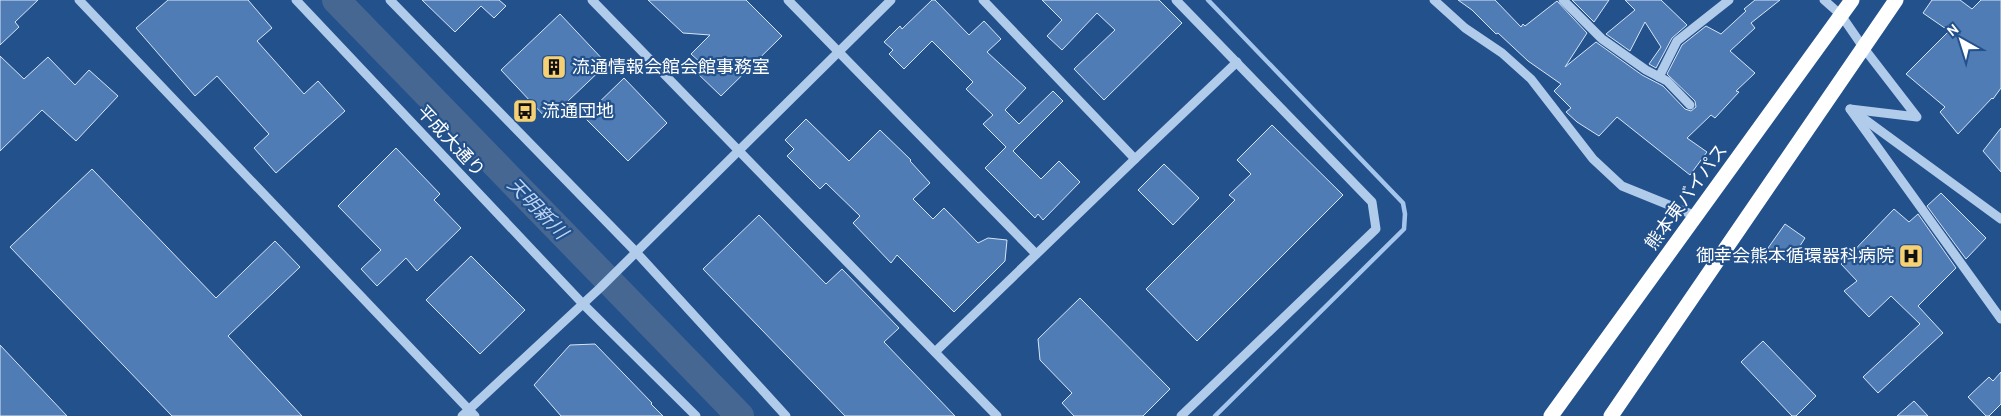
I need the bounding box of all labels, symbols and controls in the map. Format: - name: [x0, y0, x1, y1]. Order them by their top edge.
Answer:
- north arrow: [1936, 15, 1986, 65]
- text: N: [1943, 20, 1962, 40]
- building icon: 流通情報会館会館事務室: [541, 54, 567, 80]
- place label: 流通情報会館会館事務室: [572, 56, 770, 78]
- bus stop icon: 流通団地: [512, 98, 538, 124]
- place label: 流通団地: [542, 100, 614, 122]
- street label: 平成大通り: [412, 101, 490, 181]
- street label: 熊本東バイパス: [1640, 140, 1732, 254]
- water label: 天明新川: [503, 173, 574, 245]
- hospital icon: 御幸会熊本循環器科病院: [1898, 243, 1924, 269]
- place label: 御幸会熊本循環器科病院: [1696, 245, 1894, 267]

